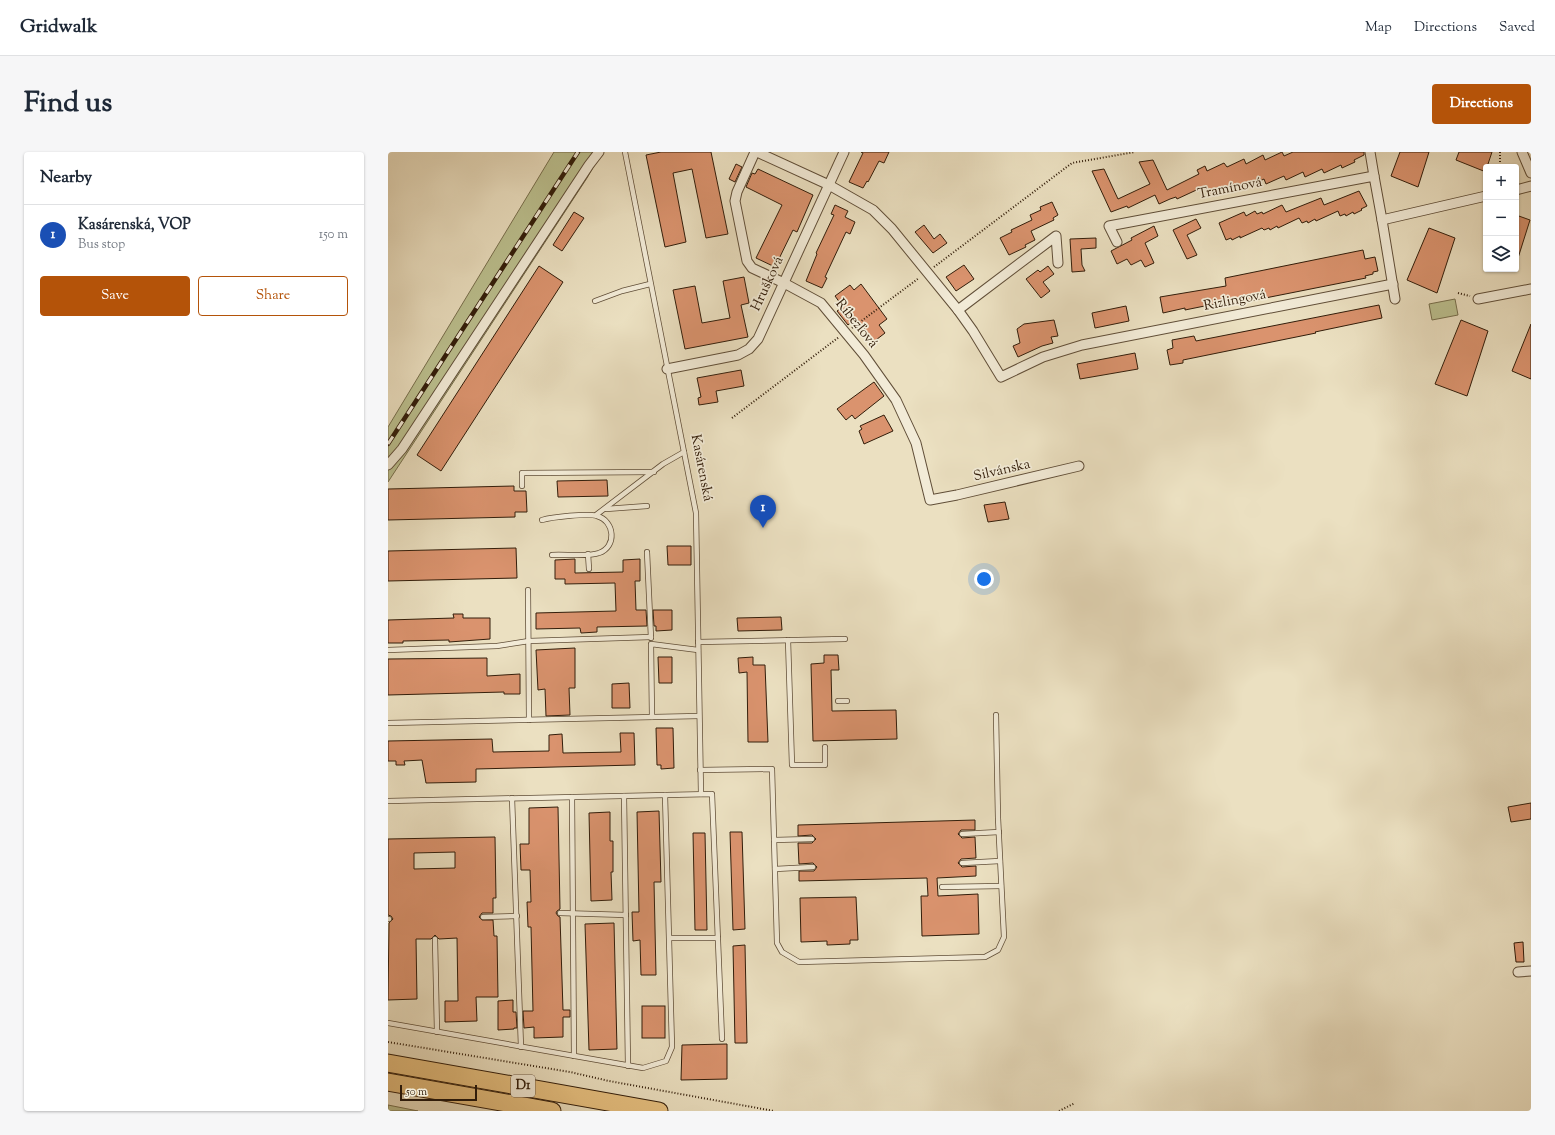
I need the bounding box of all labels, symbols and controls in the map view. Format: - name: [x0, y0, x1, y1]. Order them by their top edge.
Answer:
- text: Gridwalk: [20, 14, 97, 41]
- text: Map: [1365, 18, 1392, 38]
- text: Directions: [1414, 18, 1477, 38]
- text: Saved: [1499, 18, 1535, 38]
- text: Find us: [24, 84, 112, 124]
- button: Directions: [1432, 84, 1531, 124]
- map controls: [1483, 164, 1519, 272]
- button: +: [1483, 164, 1519, 200]
- text: Nearby: [40, 166, 92, 190]
- street label: Tramínová: [1196, 173, 1264, 205]
- button: −: [1483, 200, 1519, 236]
- text: Kasárenská, VOP: [78, 215, 191, 236]
- text: 1: [51, 226, 55, 244]
- text: 150 m: [319, 226, 348, 244]
- text: Bus stop: [78, 236, 125, 254]
- button: layers: [1483, 236, 1519, 272]
- street label: Hrušková: [747, 253, 790, 315]
- button: Save: [40, 276, 190, 316]
- button: Share: [198, 276, 348, 316]
- street label: Rizlingová: [1202, 285, 1268, 317]
- street label: Ríbezľová: [830, 295, 882, 353]
- street label: Kasárenská: [685, 433, 717, 504]
- street label: Silvánska: [972, 455, 1033, 487]
- pin: 1: [750, 495, 776, 528]
- your location: [974, 569, 994, 589]
- road number: D1: [511, 1075, 535, 1097]
- scale bar: [400, 1083, 477, 1102]
- text: 50 m: [406, 1084, 427, 1100]

